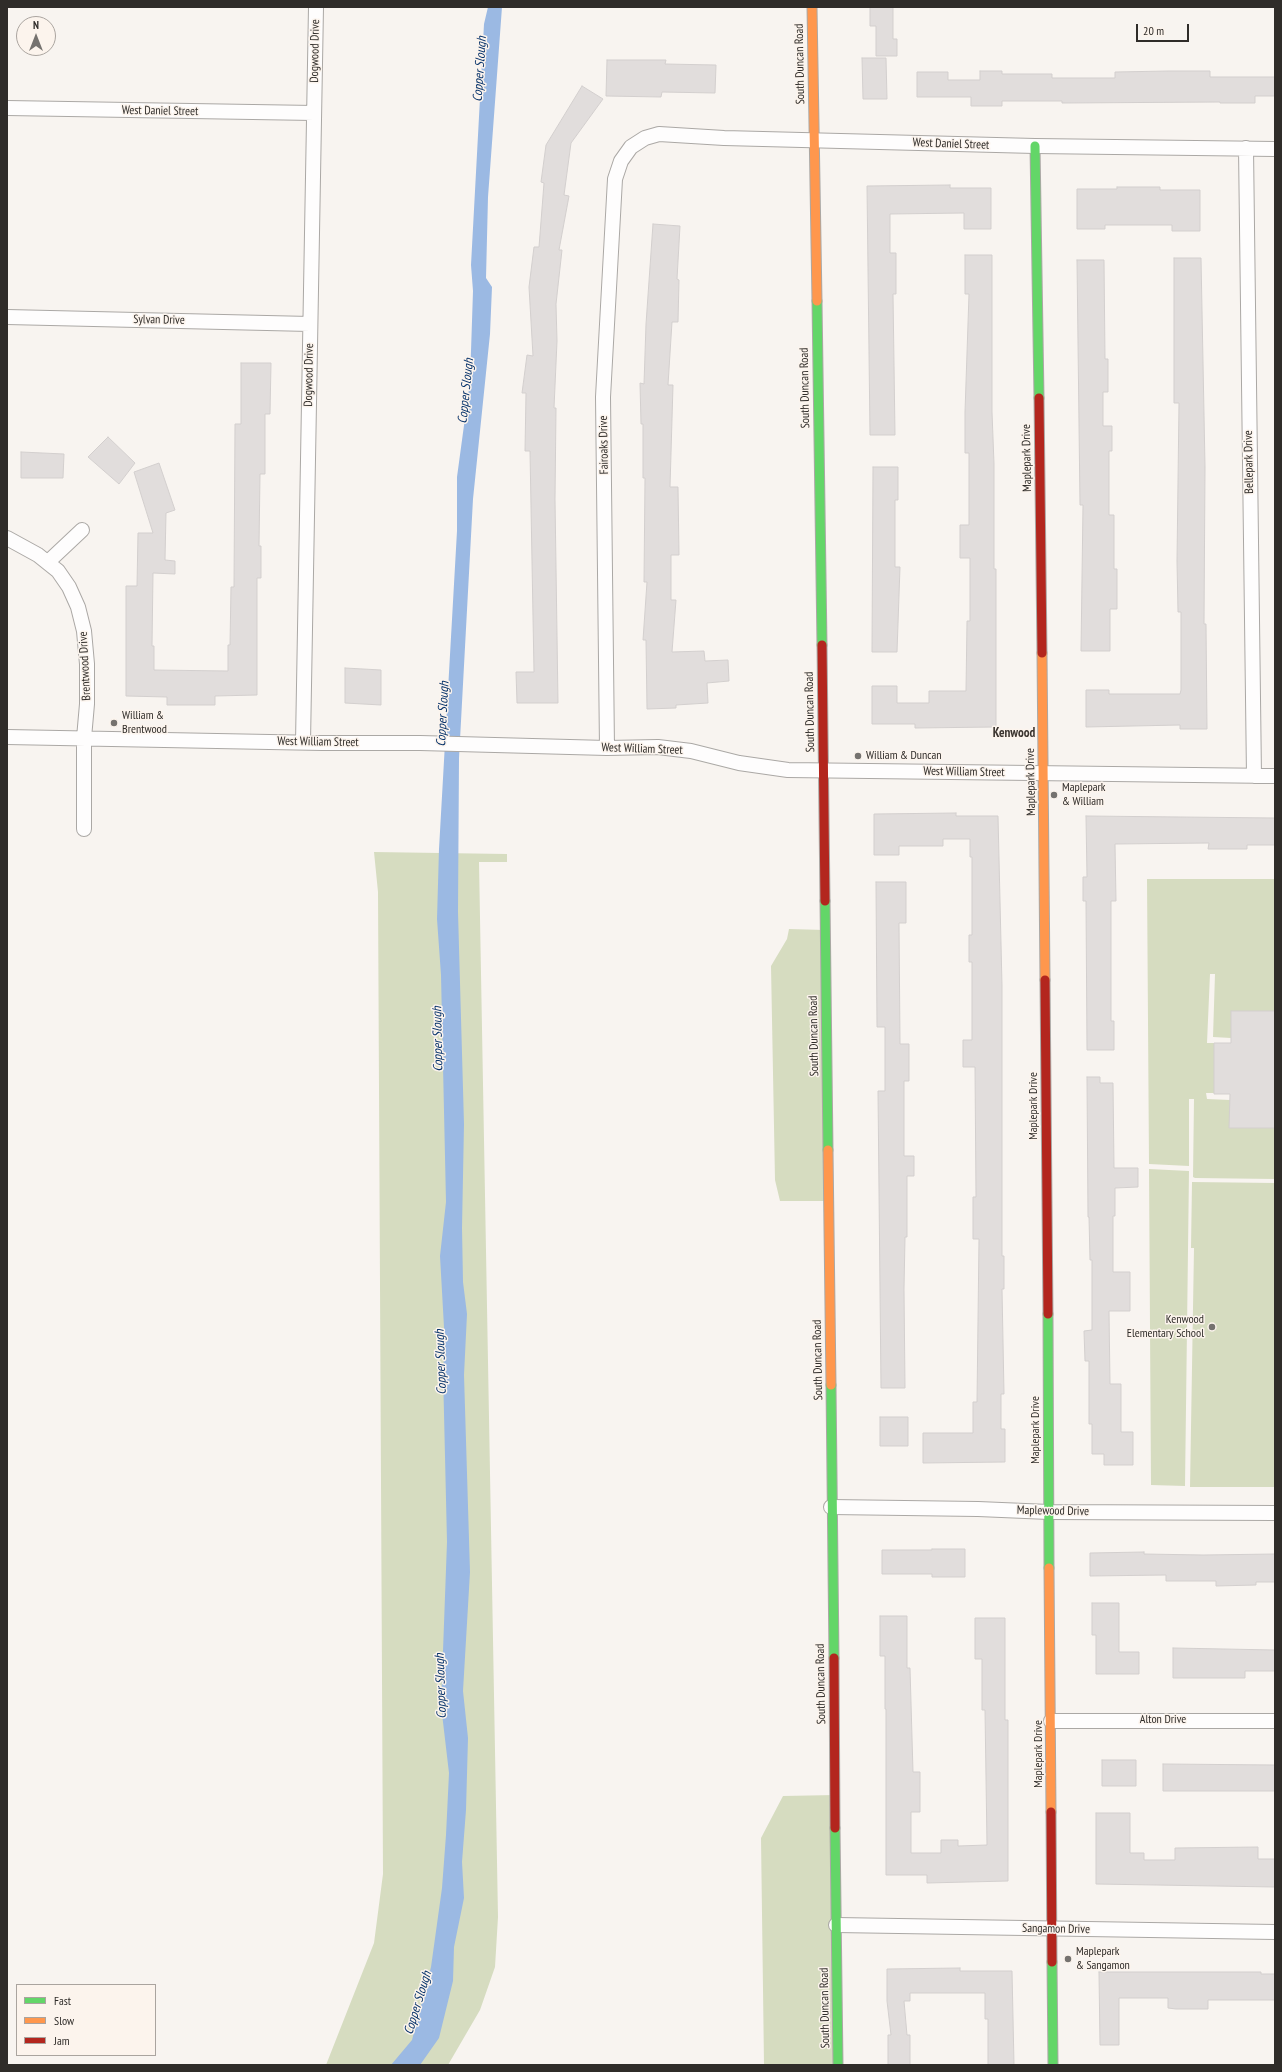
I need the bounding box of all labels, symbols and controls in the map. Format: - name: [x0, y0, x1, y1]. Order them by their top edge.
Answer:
- north arrow: [16, 16, 56, 56]
- scale bar: [1138, 16, 1191, 42]
- text: N: [33, 18, 39, 32]
- street label: Dogwood Drive: [307, 19, 323, 83]
- street label: South Duncan Road: [792, 23, 808, 105]
- text: 20 m: [1143, 23, 1164, 38]
- water label: Copper Slough: [470, 36, 490, 102]
- street label: West Daniel Street: [122, 103, 198, 119]
- street label: West Daniel Street: [912, 135, 990, 153]
- street label: Sylvan Drive: [133, 312, 185, 328]
- street label: Dogwood Drive: [301, 343, 317, 407]
- street label: South Duncan Road: [797, 347, 813, 429]
- water label: Copper Slough: [455, 358, 477, 424]
- street label: Fairoaks Drive: [596, 416, 612, 474]
- street label: Maplepark Drive: [1019, 424, 1035, 492]
- street label: Bellepark Drive: [1241, 430, 1257, 494]
- street label: Brentwood Drive: [76, 631, 94, 701]
- street label: South Duncan Road: [802, 671, 818, 753]
- water label: Copper Slough: [433, 681, 453, 747]
- place label: William & Brentwood: [122, 709, 167, 737]
- marker: William & Brentwood: [109, 718, 119, 728]
- district label: Kenwood: [993, 725, 1035, 741]
- street label: West William Street: [277, 734, 359, 750]
- street label: West William Street: [601, 740, 683, 758]
- street label: Maplepark Drive: [1023, 748, 1039, 816]
- place label: William & Duncan: [866, 749, 942, 763]
- marker: William & Duncan: [853, 751, 863, 761]
- street label: West William Street: [923, 764, 1005, 780]
- place label: Maplepark & William: [1062, 781, 1105, 809]
- marker: Maplepark & William: [1049, 790, 1059, 800]
- street label: South Duncan Road: [806, 995, 822, 1077]
- water label: Copper Slough: [430, 1006, 446, 1072]
- street label: Maplepark Drive: [1027, 1072, 1041, 1140]
- place label: Kenwood Elementary School: [1127, 1313, 1204, 1341]
- street label: South Duncan Road: [810, 1319, 826, 1401]
- marker: Kenwood Elementary School: [1207, 1322, 1217, 1332]
- water label: Copper Slough: [432, 1329, 450, 1395]
- street label: Maplepark Drive: [1029, 1396, 1043, 1464]
- street label: Maplewood Drive: [1017, 1503, 1089, 1519]
- street label: South Duncan Road: [813, 1643, 829, 1725]
- water label: Copper Slough: [432, 1653, 450, 1719]
- street label: Alton Drive: [1140, 1713, 1186, 1727]
- street label: Maplepark Drive: [1032, 1720, 1046, 1788]
- street label: Sangamon Drive: [1022, 1921, 1090, 1937]
- place label: Maplepark & Sangamon: [1076, 1945, 1130, 1973]
- marker: Maplepark & Sangamon: [1063, 1954, 1073, 1964]
- street label: South Duncan Road: [817, 1967, 833, 2049]
- water label: Copper Slough: [401, 1969, 435, 2037]
- legend: [16, 1984, 156, 2056]
- text: Fast: [54, 1993, 71, 2008]
- text: Slow: [54, 2013, 74, 2028]
- text: Jam: [54, 2033, 70, 2048]

